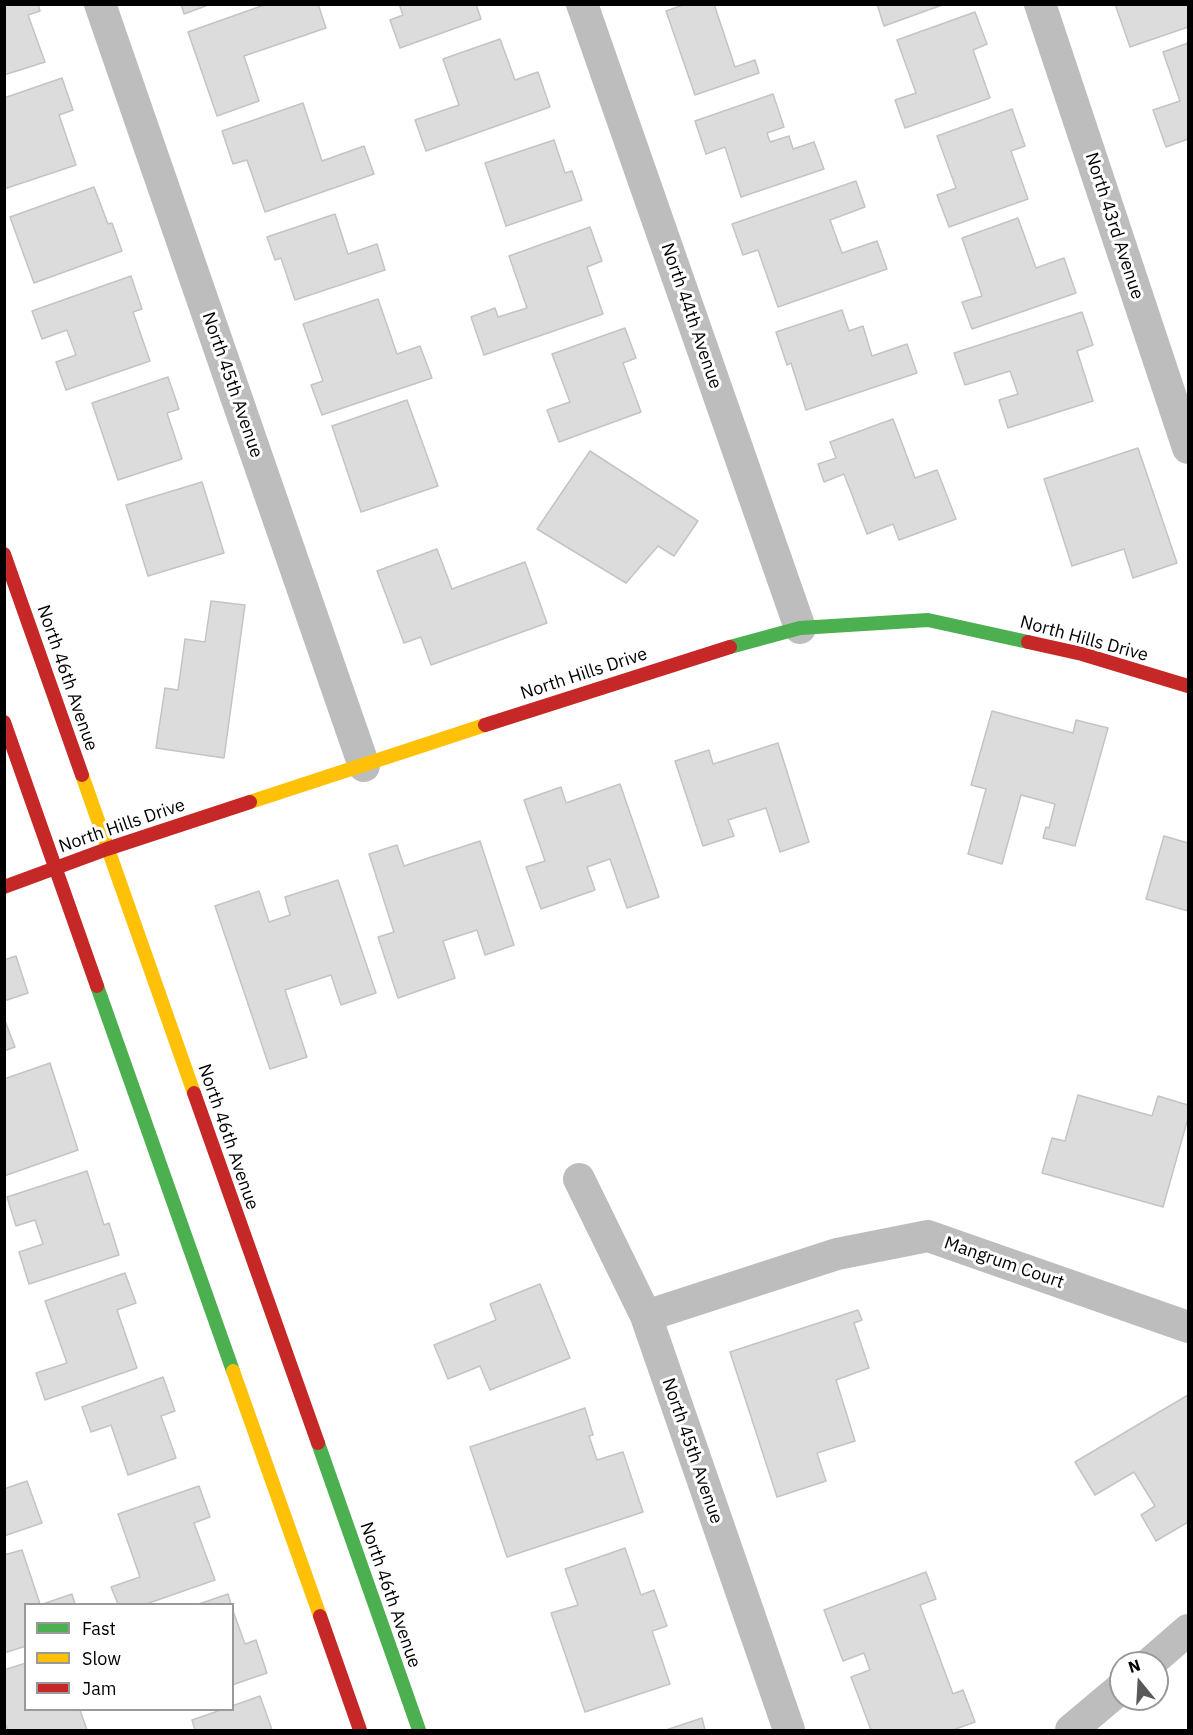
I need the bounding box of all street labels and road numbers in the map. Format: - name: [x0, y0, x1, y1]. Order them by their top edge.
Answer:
- street label: North 43rd Avenue: [1080, 150, 1148, 302]
- street label: North 44th Avenue: [656, 240, 726, 392]
- street label: North 45th Avenue: [197, 309, 267, 461]
- street label: North 46th Avenue: [32, 602, 102, 754]
- street label: North Hills Drive: [1017, 611, 1151, 667]
- street label: North Hills Drive: [518, 643, 650, 705]
- street label: North Hills Drive: [56, 794, 188, 858]
- street label: North 46th Avenue: [193, 1061, 263, 1213]
- street label: Mangrum Court: [941, 1232, 1067, 1294]
- street label: North 45th Avenue: [657, 1375, 727, 1527]
- street label: North 46th Avenue: [355, 1519, 425, 1671]

